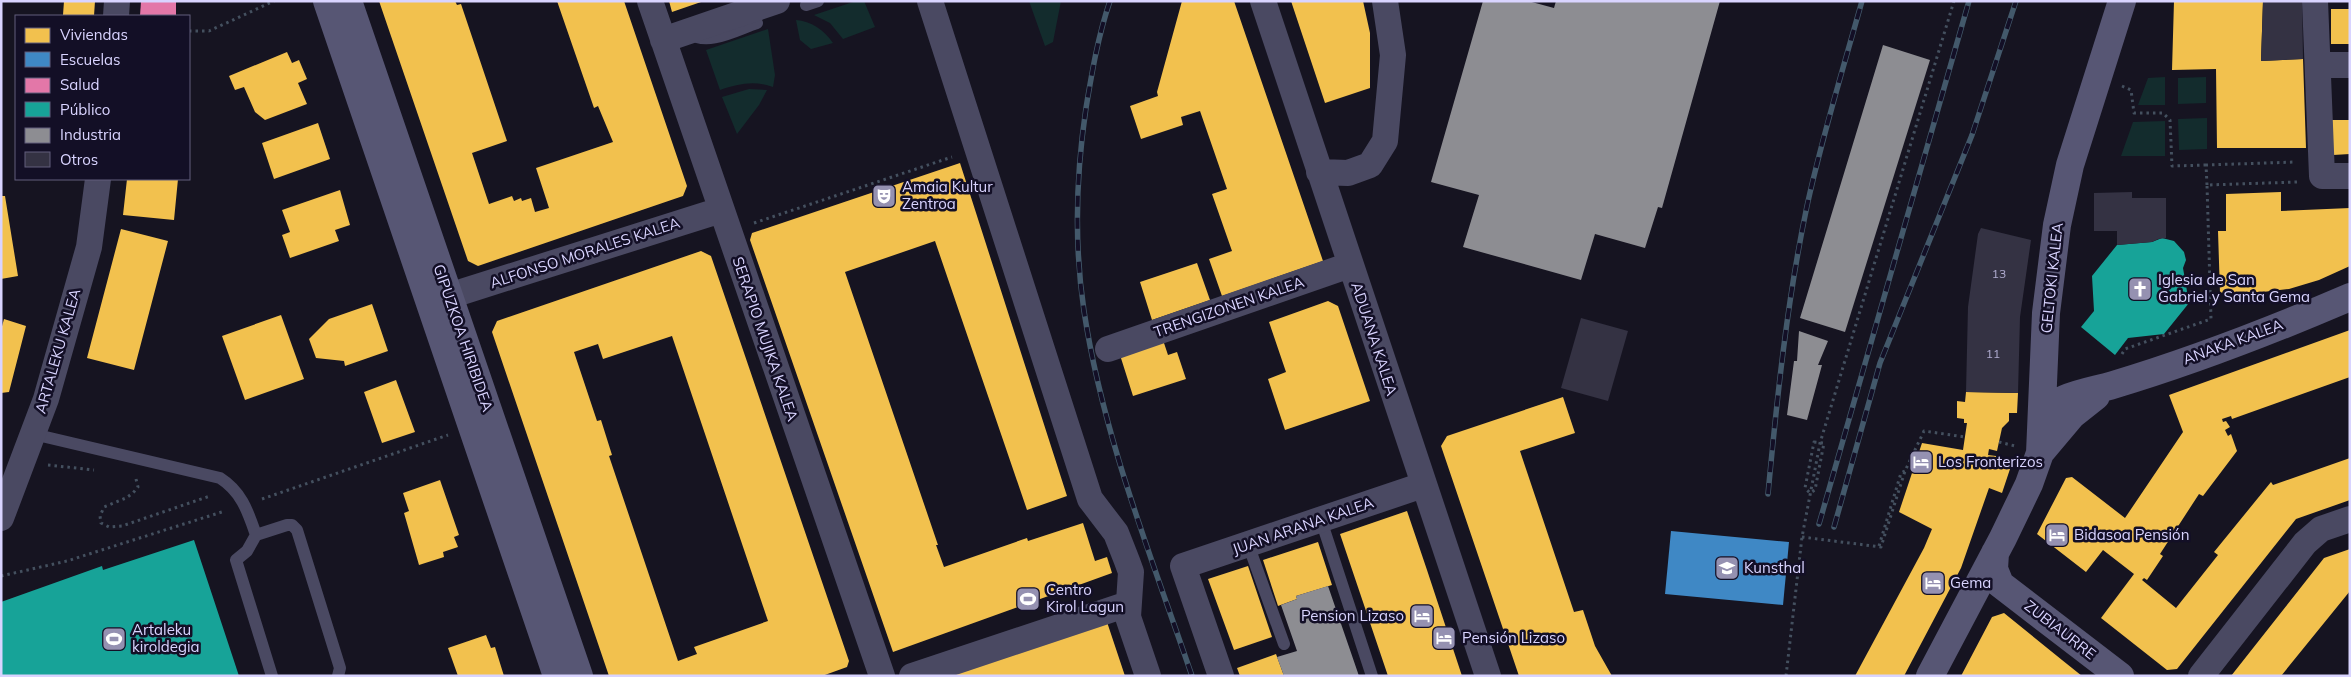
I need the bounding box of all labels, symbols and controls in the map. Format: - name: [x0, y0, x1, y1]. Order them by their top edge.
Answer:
- legend: [15, 15, 190, 180]
- text: Viviendas: [60, 25, 128, 44]
- text: Escuelas: [60, 50, 120, 69]
- text: Salud: [60, 75, 100, 94]
- text: Público: [60, 100, 110, 119]
- text: Industria: [60, 125, 121, 144]
- text: Otros: [60, 150, 98, 169]
- place label: Amaia Kultur Zentroa: [902, 177, 993, 213]
- theatre icon: Amaia Kultur Zentroa: [871, 183, 897, 209]
- street label: ALFONSO MORALES KALEA: [487, 213, 682, 292]
- street label: GELTOKI KALEA: [2036, 222, 2067, 334]
- street label: SERAPIO MUJIKA KALEA: [728, 254, 803, 424]
- street label: GIPUZKOA HIRIBIDEA: [429, 262, 498, 414]
- house number: 13: [1992, 266, 2006, 281]
- place label: Iglesia de San Gabriel y Santa Gema: [2158, 270, 2310, 306]
- street label: TRENGIZONEN KALEA: [1151, 272, 1306, 341]
- church icon: Iglesia de San Gabriel y Santa Gema: [2127, 276, 2153, 302]
- street label: ADUANA KALEA: [1347, 280, 1402, 398]
- street label: ARTALEKU KALEA: [31, 286, 84, 416]
- street label: ANAKA KALEA: [2180, 315, 2286, 368]
- house number: 11: [1986, 346, 2000, 361]
- hotel icon: Los Fronterizos: [1908, 449, 1934, 475]
- place label: Los Fronterizos: [1938, 452, 2043, 471]
- street label: JUAN ARANA KALEA: [1230, 492, 1376, 559]
- hotel icon: Bidasoa Pensión: [2044, 522, 2070, 548]
- place label: Bidasoa Pensión: [2074, 525, 2189, 544]
- school or university icon: Kunsthal: [1714, 555, 1740, 581]
- place label: Kunsthal: [1744, 558, 1805, 577]
- hotel icon: Gema: [1920, 570, 1946, 596]
- place label: Gema: [1950, 573, 1991, 592]
- place label: Centro Kirol Lagun: [1046, 580, 1124, 616]
- sports icon: Centro Kirol Lagun: [1015, 586, 1041, 612]
- street label: ZUBIAURRE: [2021, 596, 2100, 664]
- hotel icon: Pension Lizaso: [1409, 603, 1435, 629]
- place label: Pension Lizaso: [1301, 606, 1404, 625]
- place label: Artaleku kiroldegia: [132, 620, 200, 656]
- hotel icon: Pensión Lizaso: [1431, 625, 1457, 651]
- sports icon: Artaleku kiroldegia: [101, 626, 127, 652]
- place label: Pensión Lizaso: [1462, 628, 1565, 647]

